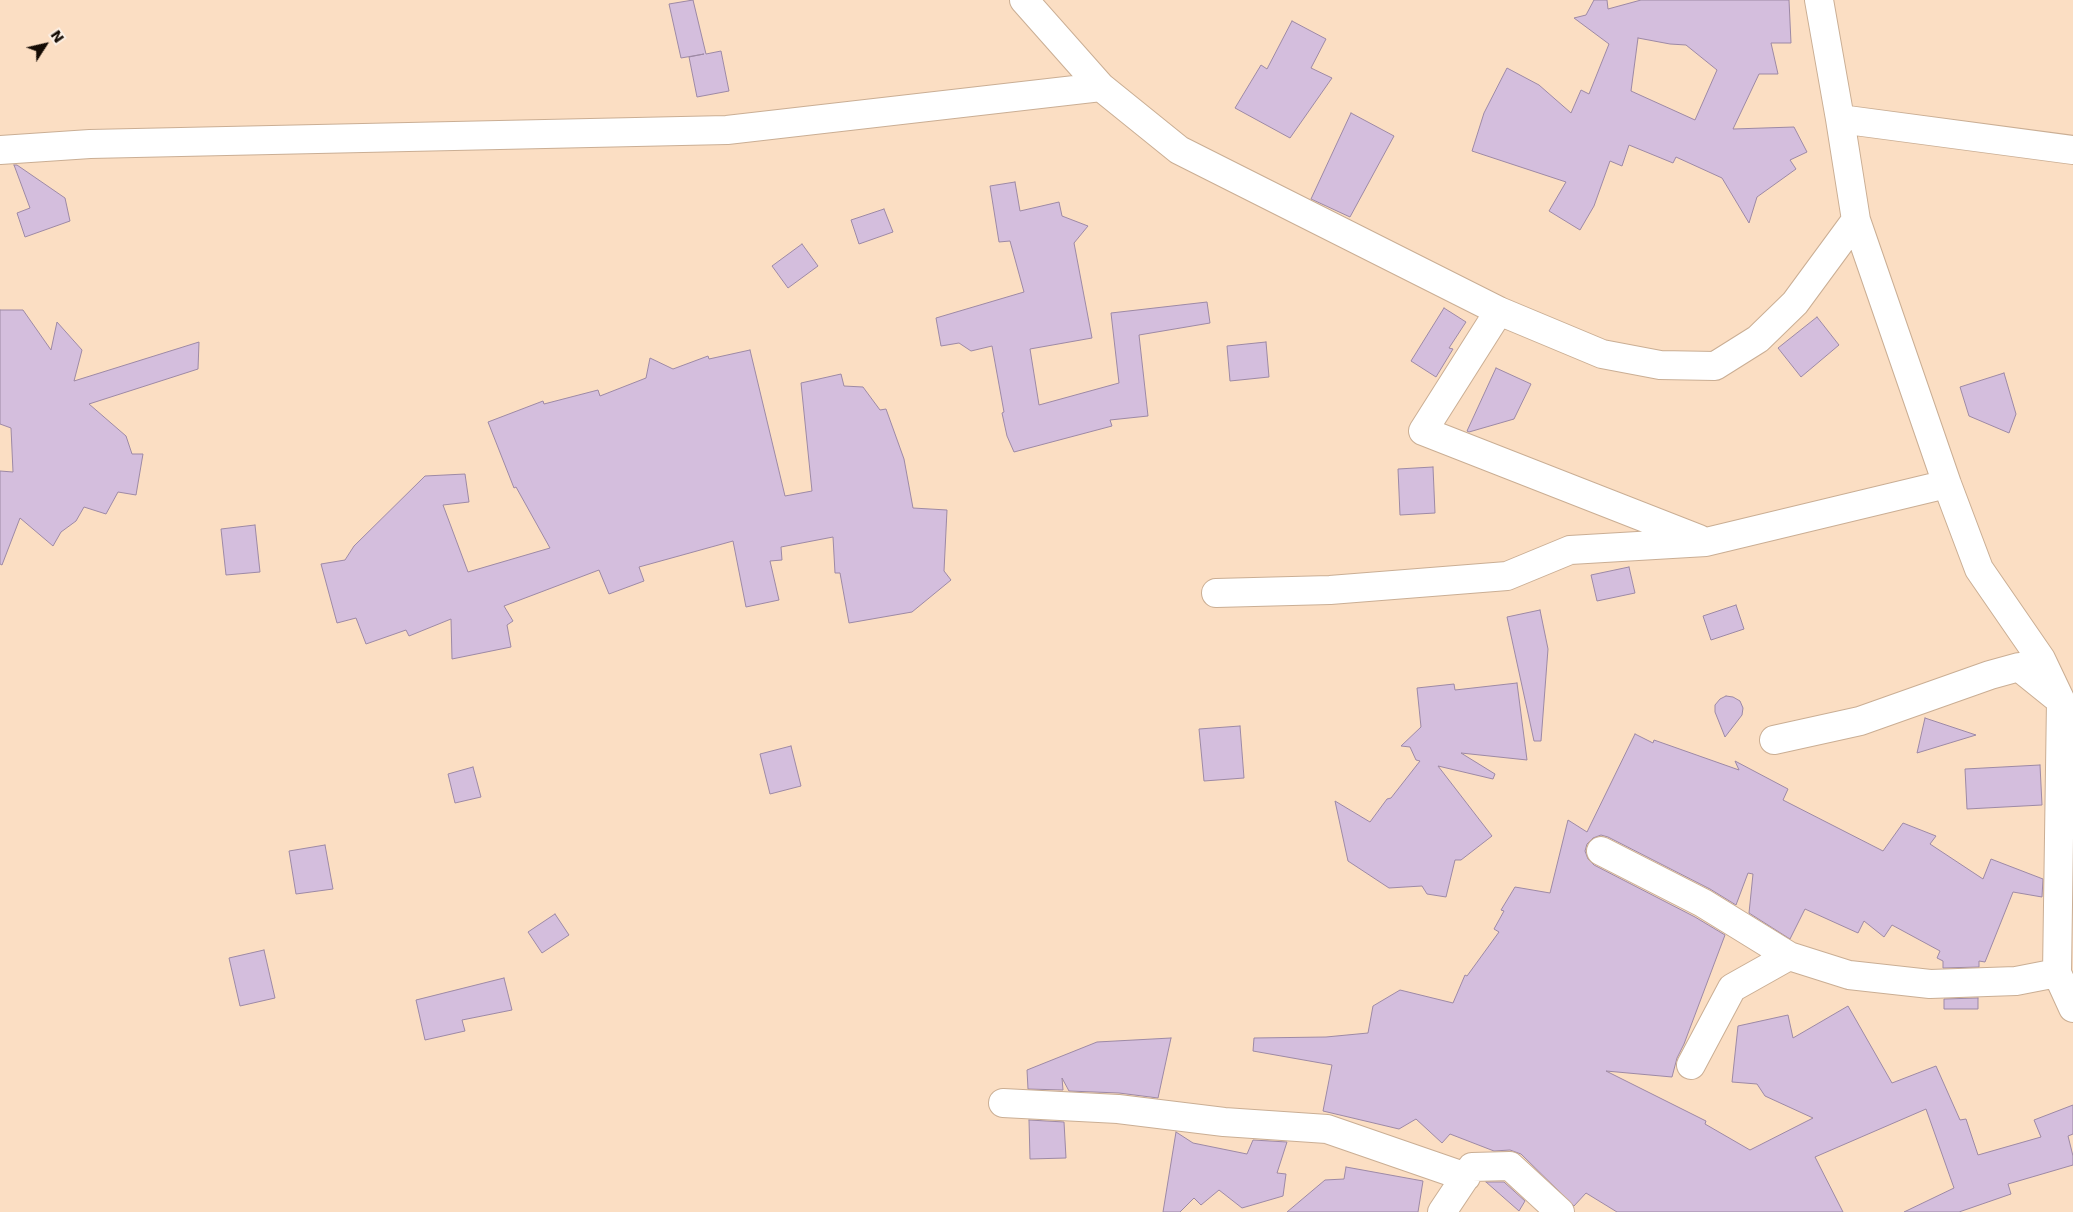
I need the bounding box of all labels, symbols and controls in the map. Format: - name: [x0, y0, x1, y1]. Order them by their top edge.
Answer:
- north arrow: [20, 20, 70, 70]
- text: N: [47, 27, 67, 46]

